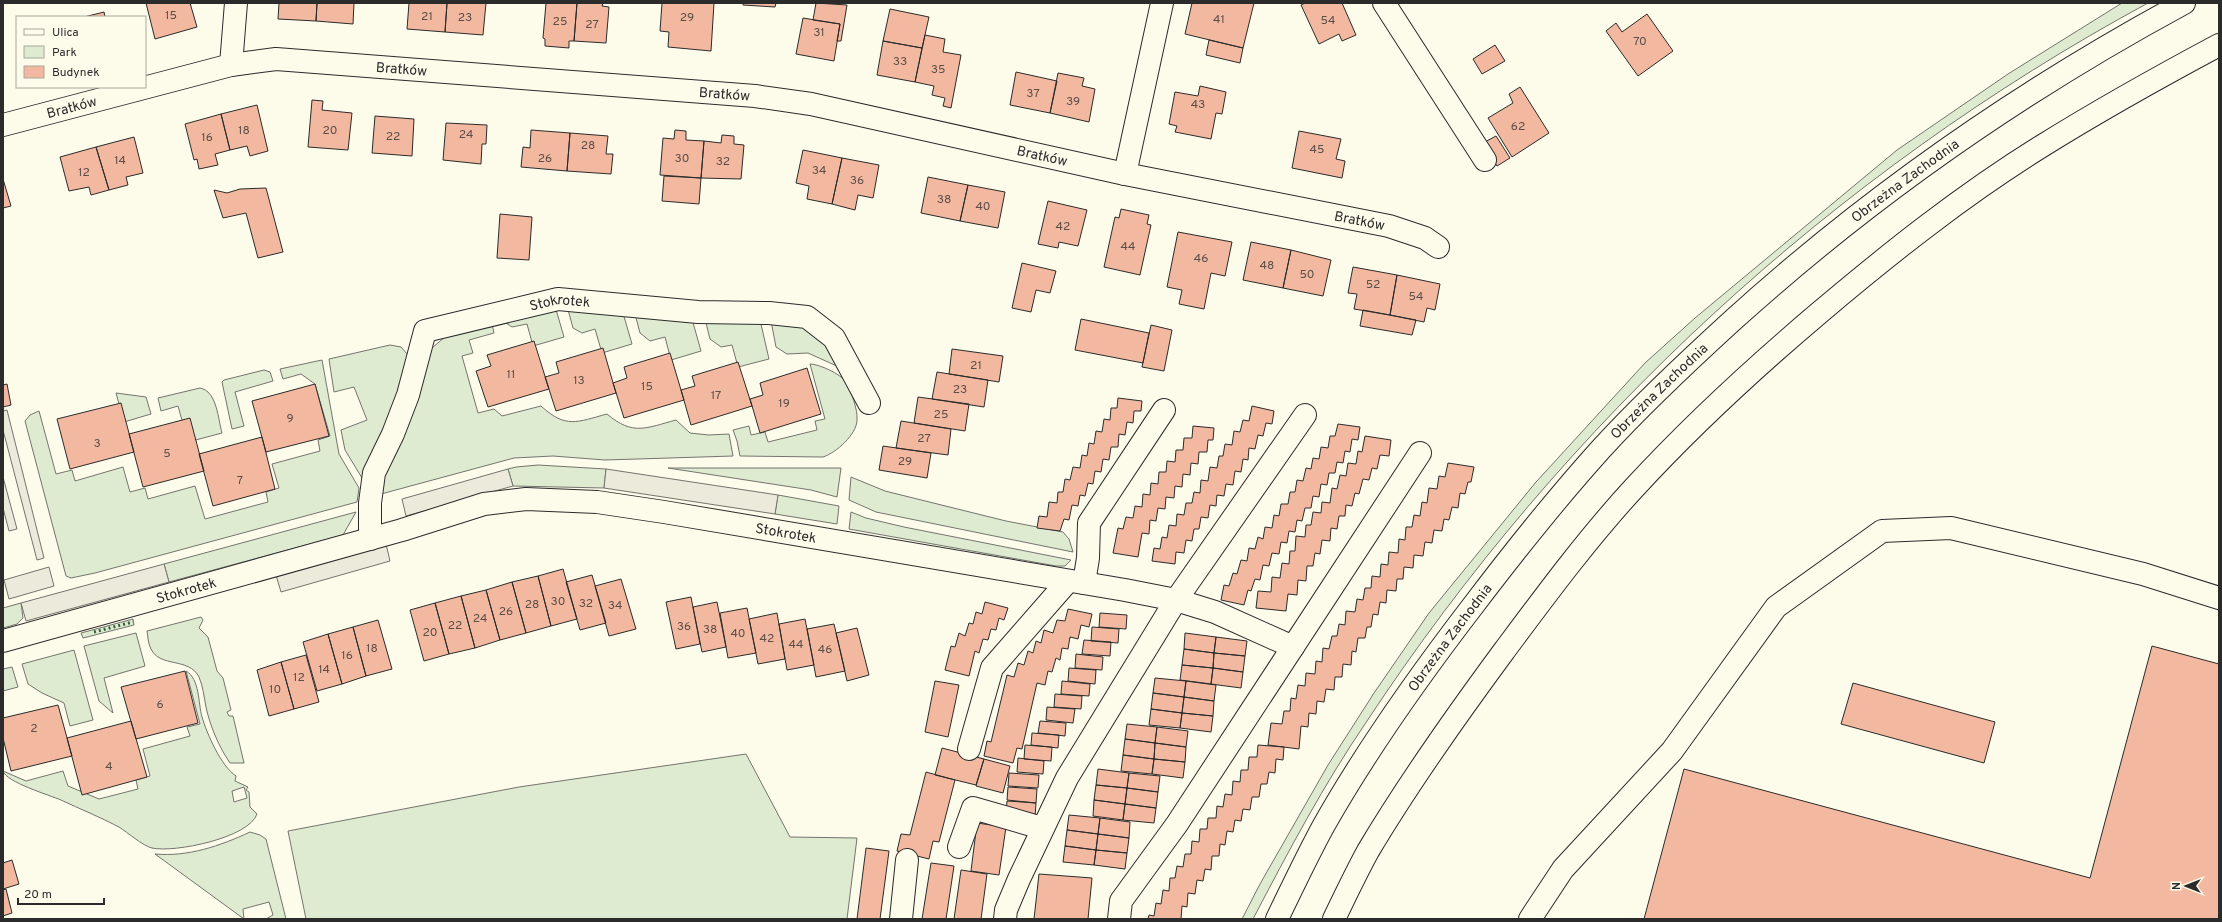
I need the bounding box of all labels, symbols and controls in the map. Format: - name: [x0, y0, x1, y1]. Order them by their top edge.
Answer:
- house number: 15: [165, 8, 177, 24]
- house number: 21: [421, 9, 433, 25]
- house number: 23: [458, 10, 472, 26]
- house number: 29: [680, 10, 694, 26]
- house number: 41: [1213, 12, 1225, 28]
- house number: 54: [1320, 13, 1336, 29]
- house number: 25: [553, 14, 567, 30]
- legend: [16, 16, 146, 88]
- house number: 27: [585, 17, 599, 33]
- text: Ulica: [52, 25, 79, 41]
- house number: 31: [813, 25, 825, 41]
- house number: 70: [1633, 34, 1647, 50]
- text: Park: [52, 45, 77, 61]
- house number: 33: [893, 54, 907, 70]
- street label: Bratków: [375, 60, 428, 81]
- house number: 35: [931, 62, 945, 78]
- text: Budynek: [52, 65, 100, 81]
- street label: Bratków: [698, 85, 751, 106]
- house number: 37: [1026, 86, 1040, 102]
- street label: Bratków: [45, 94, 99, 123]
- house number: 39: [1066, 94, 1080, 110]
- house number: 43: [1191, 97, 1205, 113]
- house number: 62: [1511, 119, 1525, 135]
- house number: 18: [238, 123, 250, 139]
- house number: 20: [322, 123, 338, 139]
- house number: 24: [459, 127, 473, 143]
- house number: 22: [386, 129, 400, 145]
- house number: 16: [201, 130, 213, 146]
- street label: Obrzeżna Zachodnia: [1848, 136, 1963, 227]
- house number: 28: [581, 138, 595, 154]
- house number: 45: [1310, 142, 1324, 158]
- street label: Bratków: [1015, 143, 1069, 171]
- house number: 26: [538, 151, 552, 167]
- house number: 30: [675, 151, 689, 167]
- house number: 14: [114, 153, 126, 169]
- house number: 32: [716, 154, 730, 170]
- house number: 34: [812, 163, 826, 179]
- house number: 12: [78, 165, 90, 181]
- house number: 36: [850, 173, 864, 189]
- house number: 38: [937, 192, 951, 208]
- house number: 40: [975, 199, 991, 215]
- street label: Bratków: [1332, 208, 1386, 235]
- house number: 42: [1056, 219, 1070, 235]
- house number: 44: [1121, 239, 1135, 255]
- house number: 46: [1194, 251, 1208, 267]
- house number: 48: [1260, 258, 1274, 274]
- house number: 50: [1299, 267, 1315, 283]
- house number: 52: [1366, 277, 1380, 293]
- house number: 54: [1408, 289, 1424, 305]
- street label: Stokrotek: [528, 292, 591, 316]
- street label: Obrzeżna Zachodnia: [1608, 340, 1712, 443]
- house number: 21: [970, 358, 982, 374]
- house number: 11: [507, 367, 515, 383]
- house number: 13: [573, 373, 585, 389]
- house number: 15: [641, 379, 653, 395]
- house number: 23: [953, 382, 967, 398]
- house number: 17: [711, 388, 721, 404]
- house number: 19: [778, 396, 790, 412]
- house number: 25: [934, 407, 948, 423]
- house number: 9: [286, 411, 294, 427]
- house number: 27: [917, 431, 931, 447]
- house number: 3: [93, 436, 101, 452]
- house number: 5: [163, 446, 171, 462]
- house number: 29: [898, 454, 912, 470]
- house number: 7: [237, 473, 243, 489]
- street label: Stokrotek: [754, 521, 818, 548]
- street label: Stokrotek: [154, 575, 218, 608]
- street label: Obrzeżna Zachodnia: [1405, 581, 1496, 695]
- house number: 30: [551, 594, 565, 610]
- house number: 32: [579, 596, 593, 612]
- house number: 28: [525, 597, 539, 613]
- house number: 34: [608, 598, 622, 614]
- house number: 26: [499, 604, 513, 620]
- house number: 24: [473, 611, 487, 627]
- house number: 22: [448, 618, 462, 634]
- house number: 36: [677, 619, 691, 635]
- house number: 38: [703, 622, 717, 638]
- house number: 20: [422, 625, 438, 641]
- house number: 40: [730, 626, 746, 642]
- house number: 42: [760, 631, 774, 647]
- house number: 44: [789, 637, 803, 653]
- house number: 18: [366, 641, 378, 657]
- house number: 46: [818, 642, 832, 658]
- house number: 16: [341, 648, 353, 664]
- house number: 14: [318, 662, 330, 678]
- house number: 12: [293, 670, 305, 686]
- house number: 10: [269, 682, 281, 698]
- house number: 6: [156, 697, 164, 713]
- house number: 2: [30, 721, 38, 737]
- house number: 4: [105, 759, 113, 775]
- north arrow: [2166, 866, 2206, 906]
- scale bar: [18, 880, 104, 906]
- text: N: [2170, 882, 2184, 890]
- text: 20 m: [24, 887, 52, 903]

